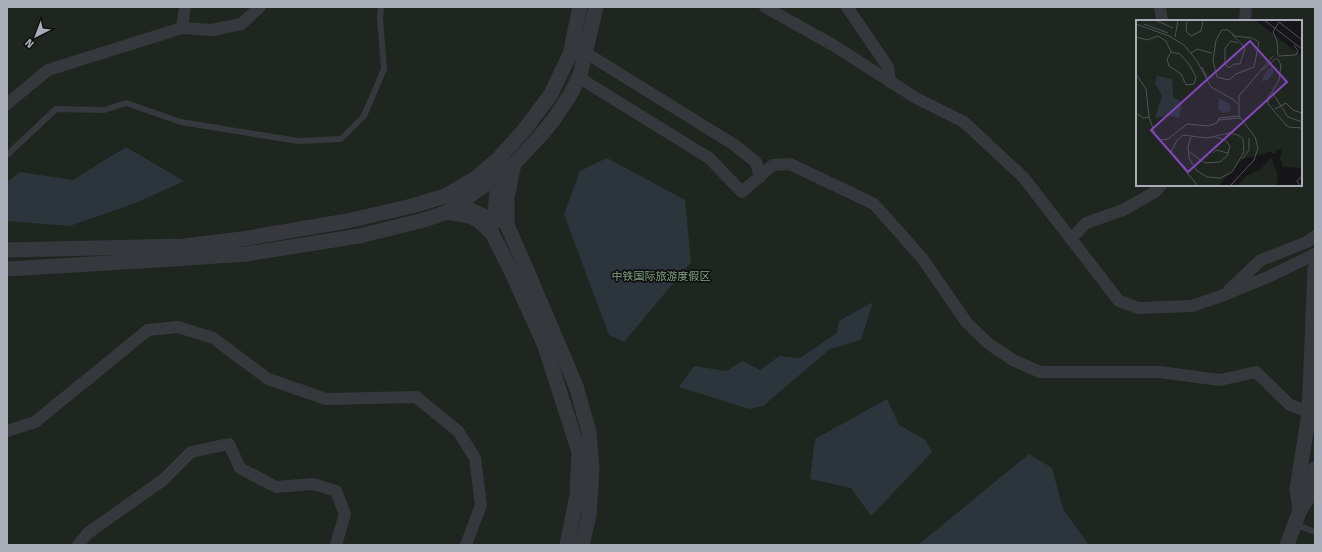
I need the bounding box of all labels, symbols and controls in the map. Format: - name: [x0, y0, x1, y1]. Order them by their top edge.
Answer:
- north arrow: [16, 16, 56, 56]
- inset map: [1136, 20, 1302, 186]
- text: N: [23, 36, 37, 50]
- park label: 中铁国际旅游度假区: [612, 270, 711, 283]

